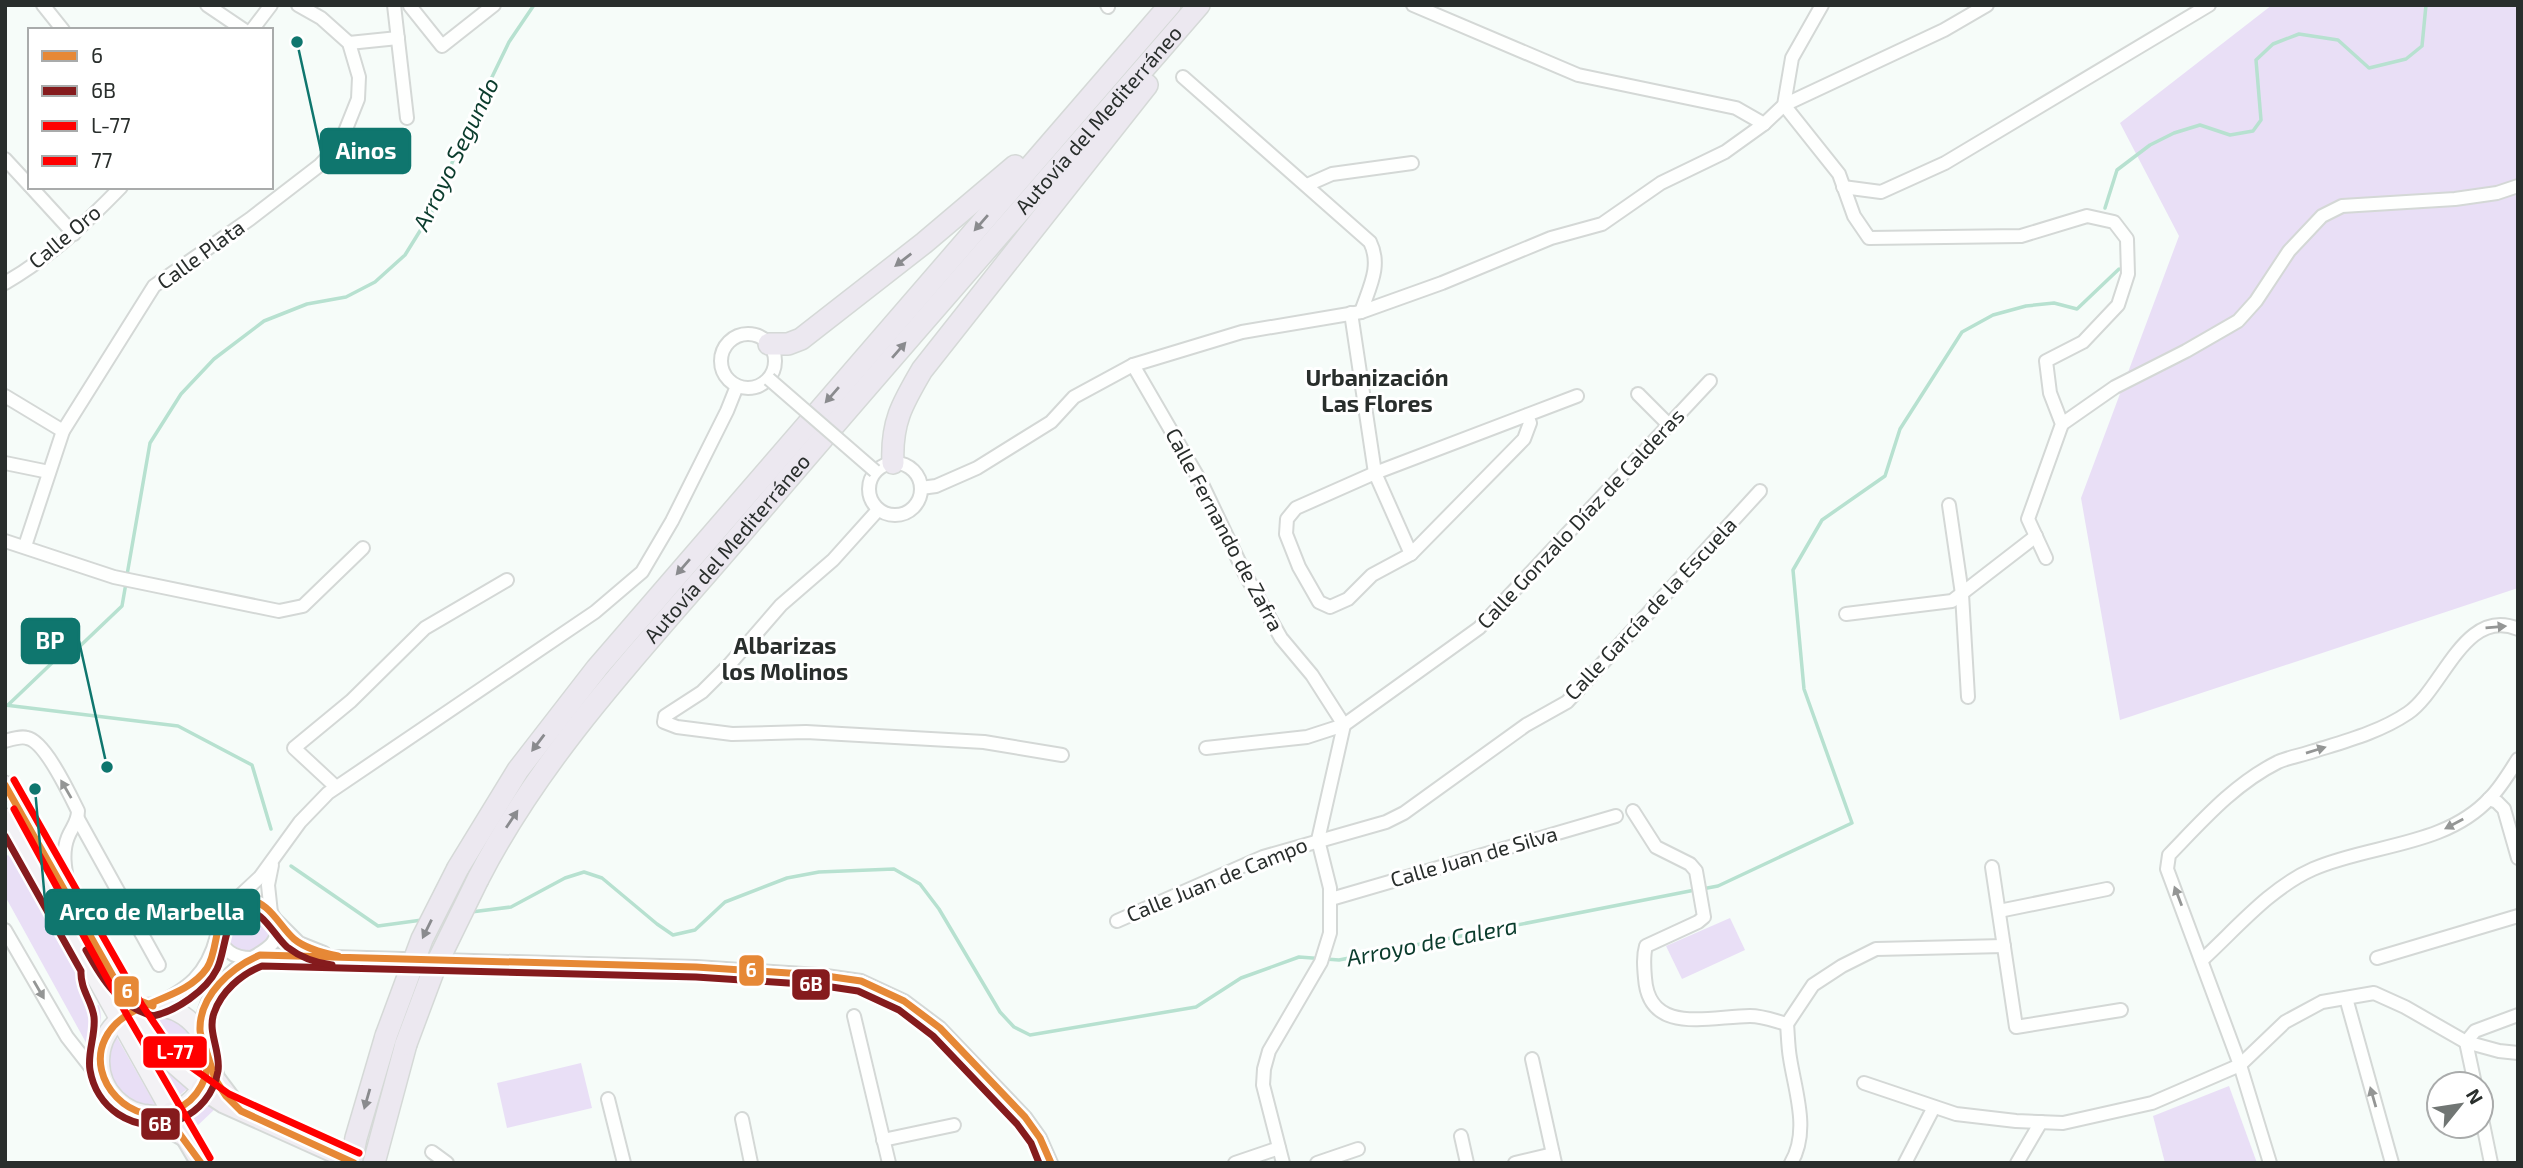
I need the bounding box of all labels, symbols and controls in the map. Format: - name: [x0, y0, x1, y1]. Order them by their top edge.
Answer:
- street label: Autovía del Mediterráneo: [1009, 20, 1186, 218]
- legend: [28, 28, 273, 189]
- text: 6: [91, 42, 103, 67]
- water label: Arroyo Segundo: [406, 73, 504, 235]
- text: 6B: [91, 77, 116, 102]
- text: L-77: [91, 112, 131, 137]
- callout: Ainos: [321, 129, 410, 173]
- text: Ainos: [336, 136, 396, 164]
- text: 77: [91, 147, 113, 172]
- street label: Calle Oro: [23, 199, 105, 273]
- street label: Calle Plata: [152, 214, 249, 294]
- one-way arrow: [974, 215, 989, 232]
- one-way arrow: [894, 252, 911, 267]
- one-way arrow: [891, 341, 906, 358]
- district label: Urbanización Las Flores: [1305, 363, 1449, 417]
- one-way arrow: [825, 387, 840, 404]
- street label: Calle Gonzalo Díaz de Calderas: [1471, 403, 1689, 633]
- street label: Calle Fernando de Zafra: [1161, 423, 1290, 635]
- street label: Autovía del Mediterráneo: [638, 448, 815, 647]
- street label: Calle García de la Escuela: [1559, 511, 1741, 705]
- one-way arrow: [675, 558, 691, 576]
- callout: BP: [22, 619, 79, 663]
- one-way arrow: [2485, 621, 2507, 632]
- text: BP: [36, 626, 64, 654]
- district label: Albarizas los Molinos: [722, 631, 848, 685]
- one-way arrow: [531, 734, 545, 752]
- one-way arrow: [2306, 745, 2327, 755]
- one-way arrow: [60, 780, 72, 799]
- one-way arrow: [505, 810, 519, 828]
- one-way arrow: [2444, 818, 2464, 830]
- street label: Calle Juan de Silva: [1387, 820, 1560, 891]
- street label: Calle Juan de Campo: [1122, 831, 1311, 926]
- one-way arrow: [2172, 886, 2183, 907]
- callout: Arco de Marbella: [46, 890, 259, 934]
- text: Arco de Marbella: [59, 897, 245, 925]
- water label: Arroyo de Calera: [1343, 911, 1520, 972]
- one-way arrow: [422, 919, 433, 939]
- line badge: 6: [738, 954, 765, 987]
- text: 6: [745, 958, 757, 981]
- line badge: 6B: [791, 968, 831, 1001]
- text: 6B: [799, 972, 823, 995]
- line badge: 6: [113, 975, 140, 1008]
- text: 6: [121, 979, 133, 1002]
- one-way arrow: [33, 980, 45, 999]
- line badge: L-77: [142, 1035, 208, 1069]
- text: L-77: [157, 1040, 193, 1063]
- north arrow: [2425, 1070, 2495, 1140]
- text: N: [2462, 1085, 2489, 1108]
- one-way arrow: [2368, 1086, 2378, 1107]
- one-way arrow: [362, 1089, 372, 1110]
- line badge: 6B: [140, 1107, 181, 1141]
- text: 6B: [148, 1112, 172, 1135]

